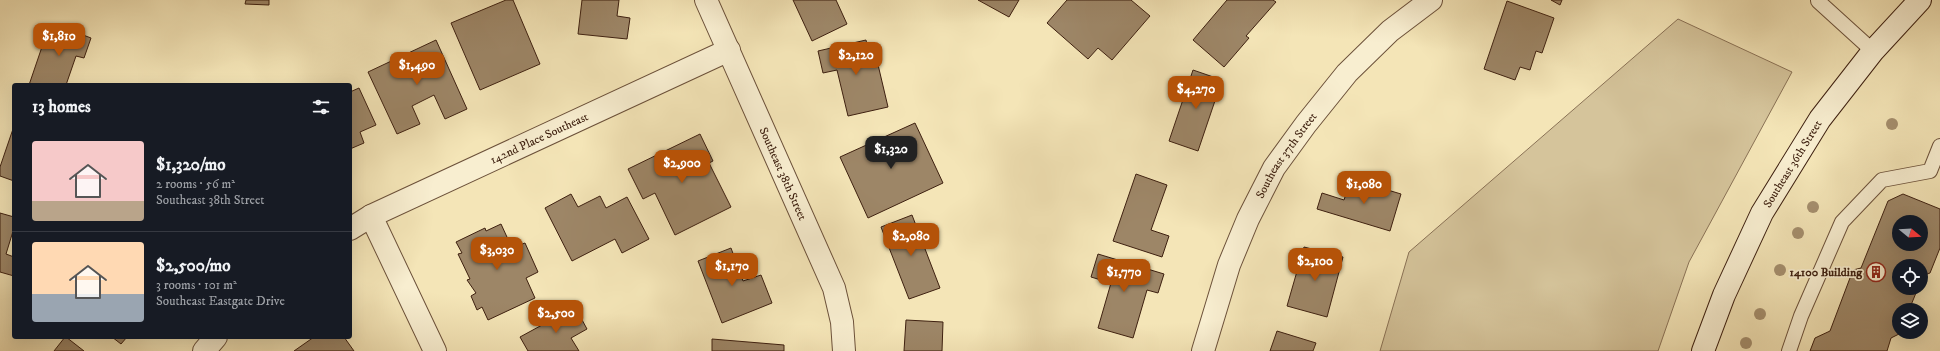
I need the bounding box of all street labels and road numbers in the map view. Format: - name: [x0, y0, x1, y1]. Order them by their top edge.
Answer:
- street label: 142nd Place Southeast: [488, 109, 591, 167]
- street label: Southeast 37th Street: [1252, 109, 1320, 201]
- street label: Southeast 36th Street: [1760, 117, 1825, 210]
- street label: Southeast 38th Street: [756, 125, 810, 223]

